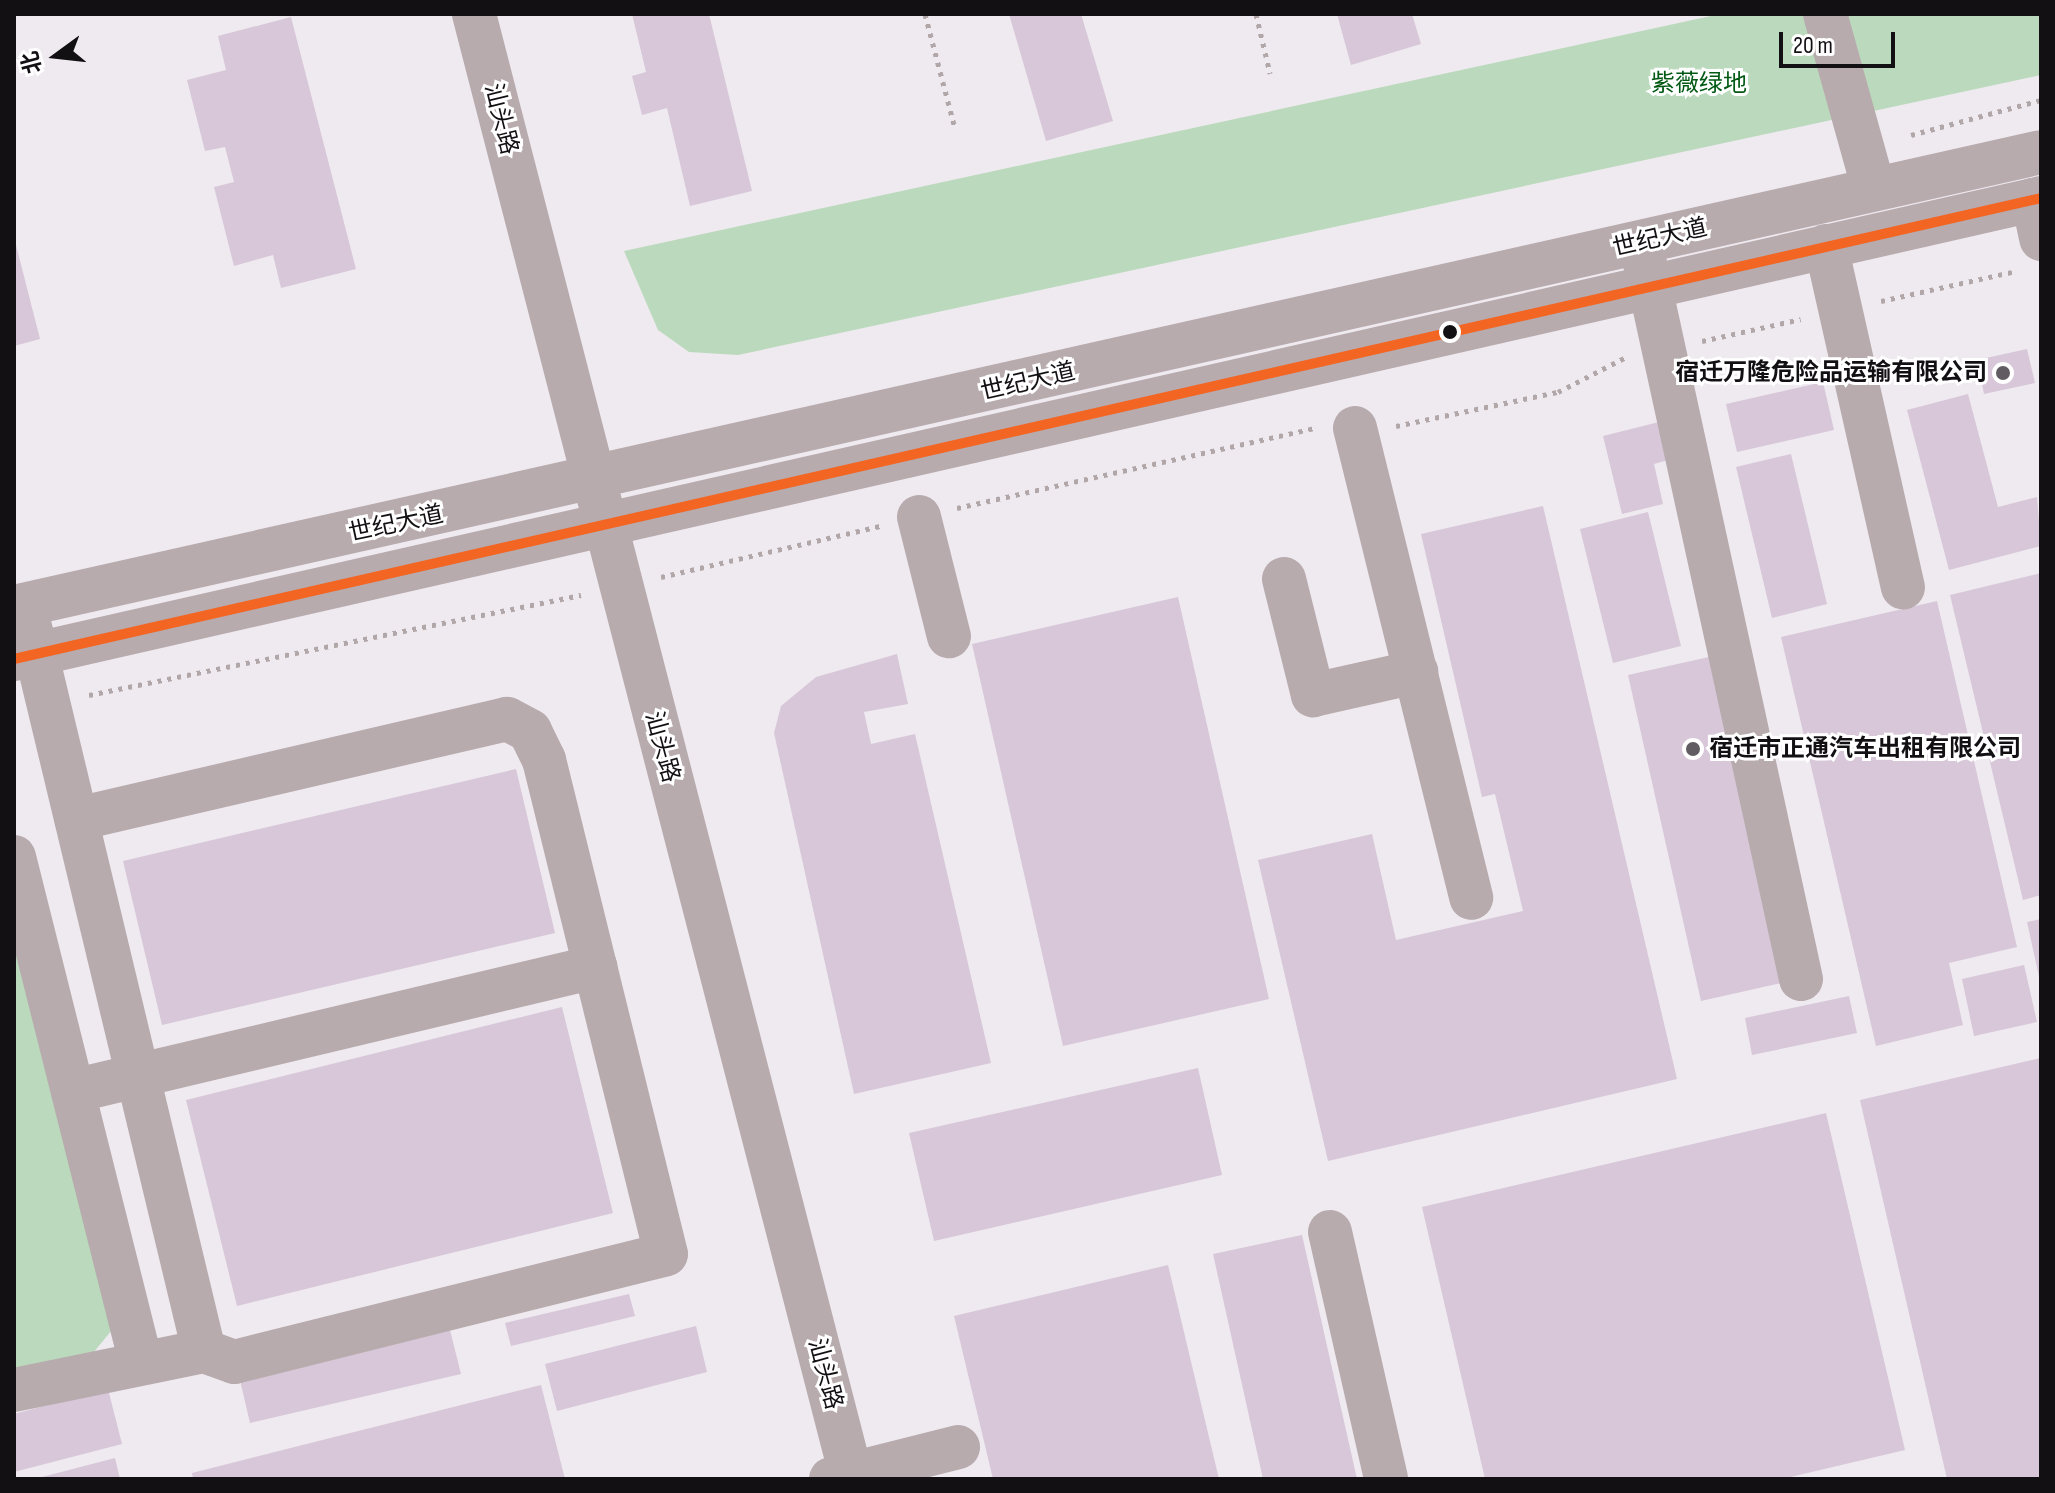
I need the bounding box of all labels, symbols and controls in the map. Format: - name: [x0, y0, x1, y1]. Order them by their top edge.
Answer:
- north arrow: [16, 16, 96, 96]
- scale bar: [1783, 16, 1899, 66]
- text: 20 m: [1793, 31, 1833, 60]
- text: 北: [16, 48, 48, 76]
- park label: 紫薇绿地: [1651, 70, 1747, 98]
- street label: 汕头路: [478, 81, 524, 157]
- street label: 世纪大道: [1610, 213, 1710, 263]
- unlabelled marker: [1442, 324, 1458, 340]
- street label: 世纪大道: [978, 357, 1078, 407]
- place label: 宿迁万隆危险品运输有限公司: [1675, 359, 1987, 387]
- marker: 宿迁万隆危险品运输有限公司: [1994, 364, 2012, 382]
- street label: 世纪大道: [346, 500, 446, 548]
- street label: 汕头路: [639, 708, 685, 786]
- place label: 宿迁市正通汽车出租有限公司: [1709, 735, 2021, 763]
- marker: 宿迁市正通汽车出租有限公司: [1684, 740, 1702, 758]
- street label: 汕头路: [802, 1335, 848, 1413]

